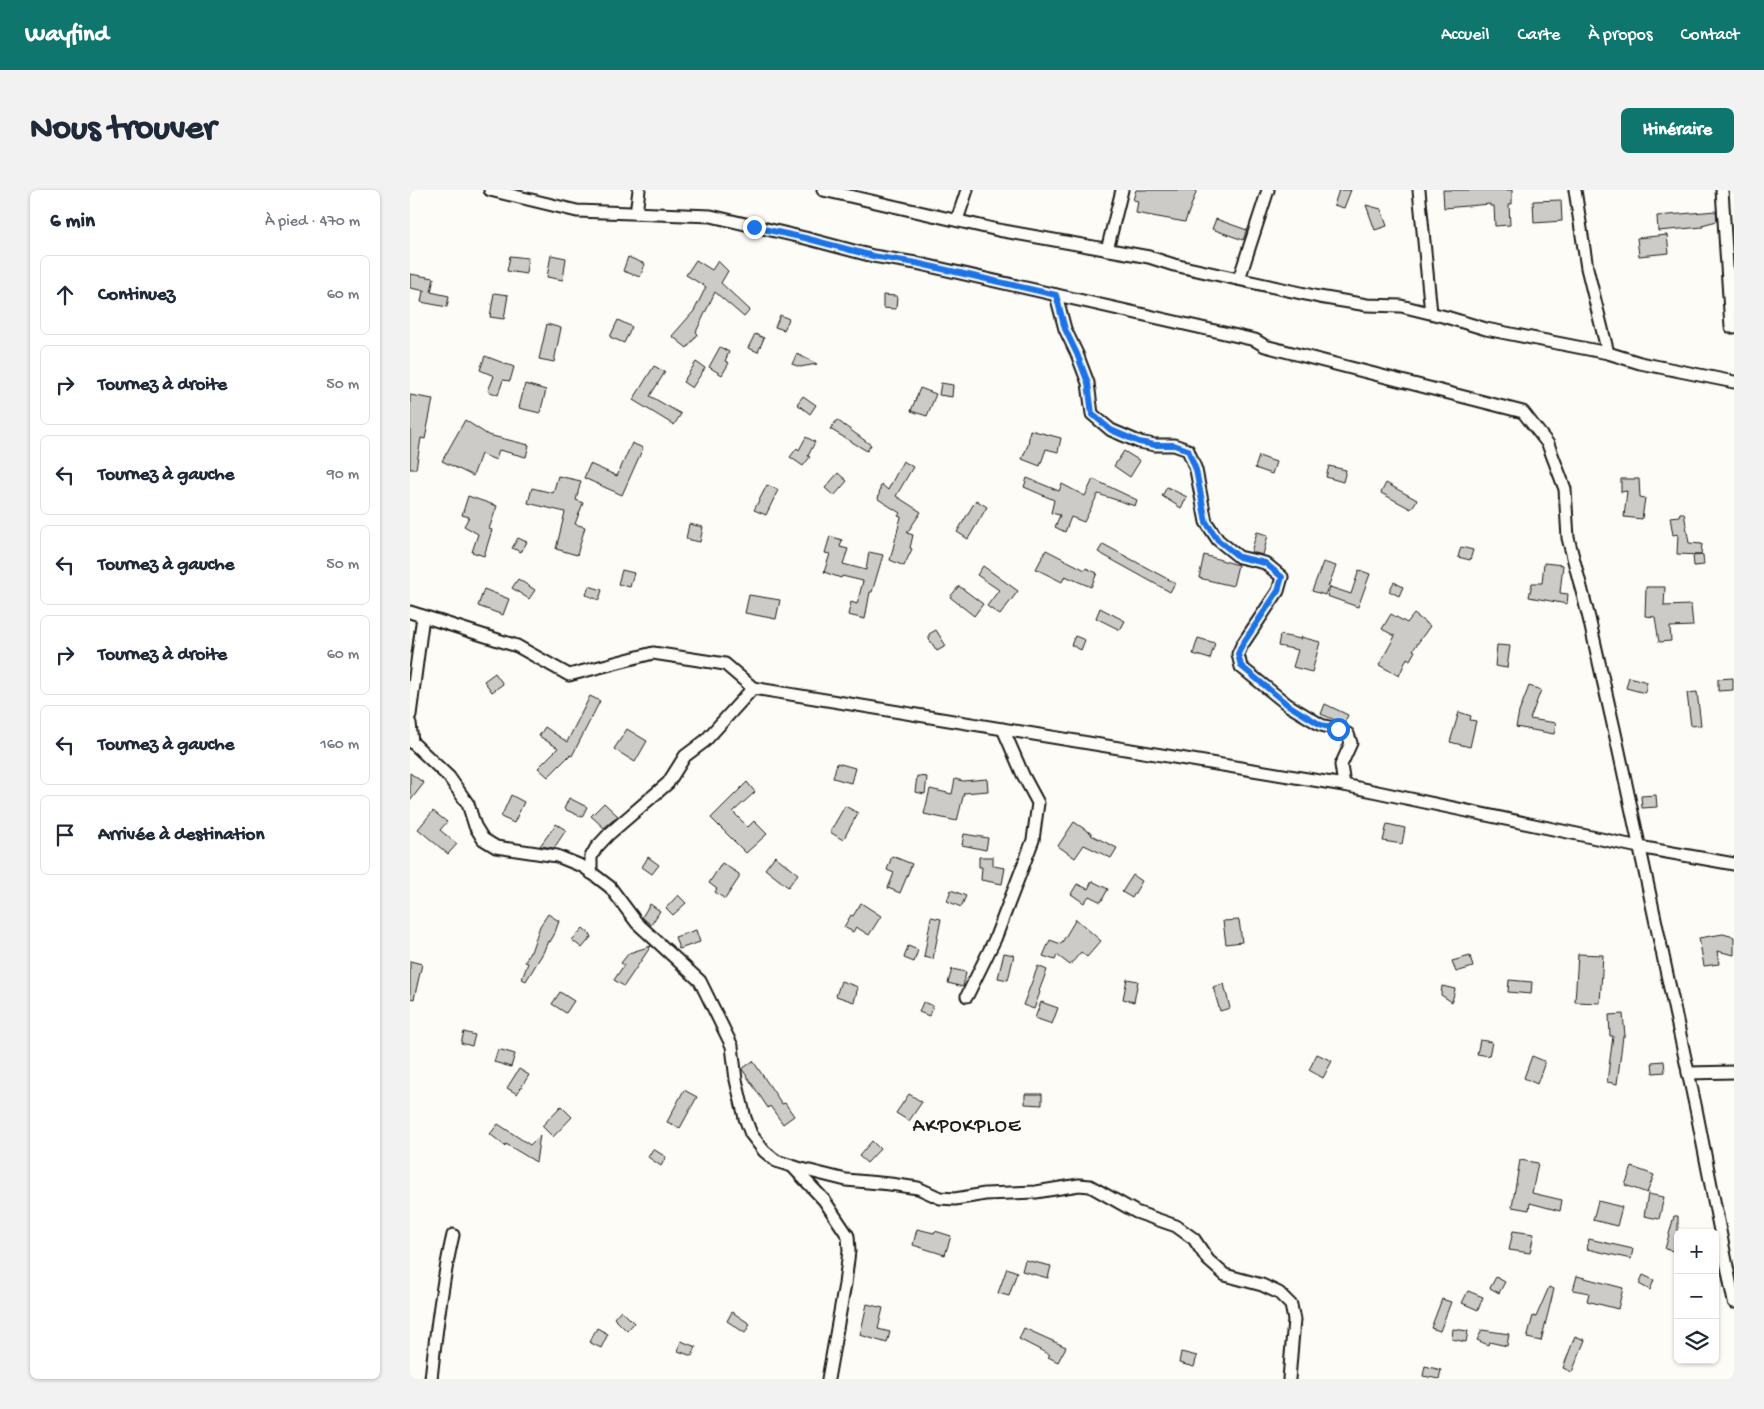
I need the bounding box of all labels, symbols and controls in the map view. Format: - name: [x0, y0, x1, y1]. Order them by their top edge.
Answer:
- text: Wayfind: [25, 21, 109, 50]
- text: Accueil: [1441, 25, 1489, 46]
- text: Carte: [1517, 25, 1560, 46]
- text: À propos: [1588, 25, 1653, 46]
- text: Contact: [1681, 25, 1739, 46]
- button: Itinéraire: [1621, 108, 1734, 153]
- text: Nous trouver: [30, 110, 216, 151]
- text: 6 min: [50, 210, 95, 235]
- text: À pied · 470 m: [265, 213, 360, 232]
- route end: [743, 216, 766, 239]
- icon: ahead: [51, 281, 79, 309]
- text: Continuez: [98, 284, 175, 307]
- text: 60 m: [327, 286, 359, 305]
- icon: right: [51, 371, 79, 399]
- text: Tournez à droite: [98, 374, 227, 397]
- text: 50 m: [326, 376, 359, 395]
- icon: left: [51, 461, 79, 489]
- text: Tournez à gauche: [98, 464, 234, 487]
- text: 90 m: [327, 466, 359, 485]
- icon: left: [51, 551, 79, 579]
- text: Tournez à gauche: [98, 554, 234, 577]
- text: 50 m: [326, 556, 359, 575]
- icon: right: [51, 641, 79, 669]
- text: Tournez à droite: [98, 644, 227, 667]
- text: 60 m: [327, 646, 359, 665]
- route start: [1327, 718, 1350, 741]
- icon: left: [51, 731, 79, 759]
- text: Tournez à gauche: [98, 734, 234, 757]
- text: 160 m: [320, 736, 359, 755]
- icon: arrive: [51, 821, 79, 849]
- text: Arrivée à destination: [98, 824, 264, 847]
- district label: AKPOKPLOE: [913, 1116, 1022, 1139]
- map controls: [1674, 1229, 1719, 1364]
- button: +: [1674, 1229, 1719, 1274]
- button: −: [1674, 1274, 1719, 1319]
- button: layers: [1674, 1319, 1719, 1364]

